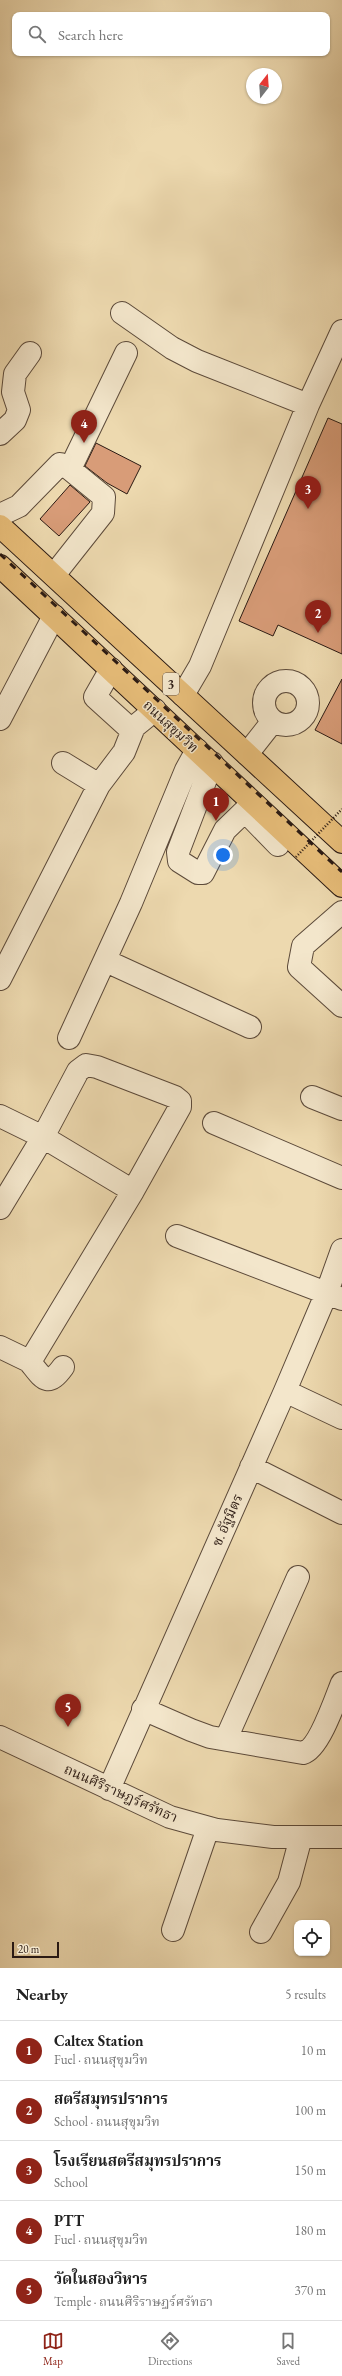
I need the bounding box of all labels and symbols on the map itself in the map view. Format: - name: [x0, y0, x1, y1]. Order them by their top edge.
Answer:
- north arrow: [246, 68, 282, 104]
- pin: 4: [71, 410, 97, 443]
- pin: 3: [295, 476, 321, 509]
- pin: 2: [305, 600, 331, 633]
- road number: 3: [163, 673, 179, 695]
- street label: ถนนสุขุมวิท: [140, 696, 202, 756]
- pin: 1: [203, 788, 229, 821]
- your location: [213, 845, 233, 865]
- street label: ซ. อัฐมิตร: [207, 1491, 247, 1549]
- pin: 5: [55, 1694, 81, 1727]
- street label: ถนนศิริราษฎร์ศรัทธา: [61, 1760, 181, 1826]
- scale bar: [12, 1940, 59, 1959]

